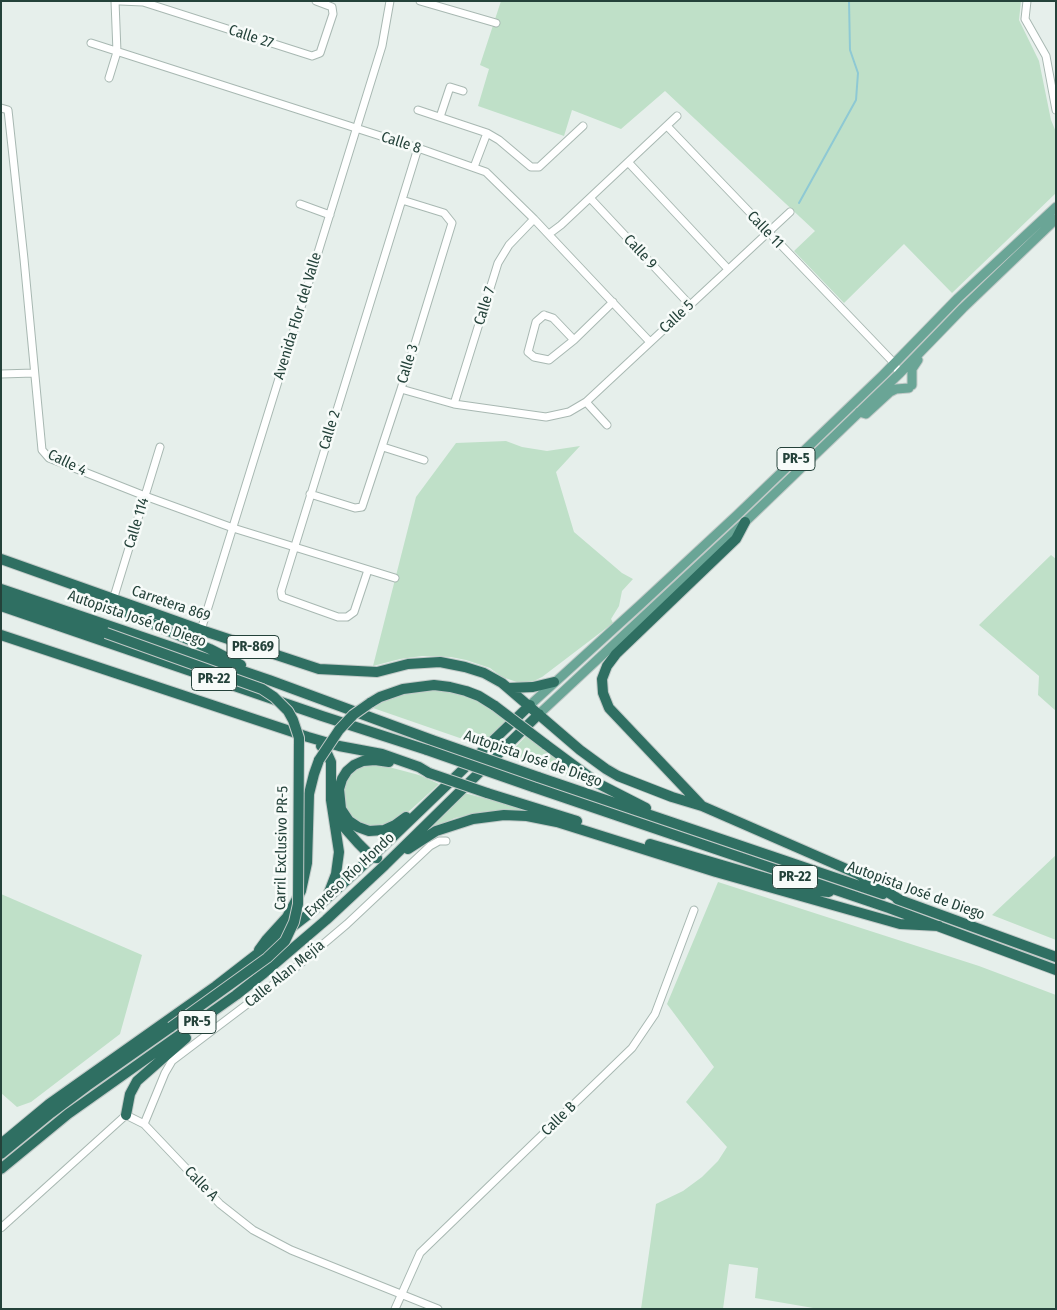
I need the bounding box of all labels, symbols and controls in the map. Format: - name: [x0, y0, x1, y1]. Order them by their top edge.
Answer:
- street label: Calle 27: [226, 21, 276, 53]
- street label: Calle 8: [379, 128, 423, 158]
- street label: Calle 11: [743, 208, 787, 252]
- street label: Calle 9: [620, 231, 660, 273]
- street label: Avenida Flor del Valle: [270, 250, 326, 382]
- street label: Calle 7: [471, 284, 499, 328]
- street label: Calle 5: [656, 297, 698, 337]
- street label: Calle 3: [394, 342, 422, 386]
- street label: Calle 2: [316, 408, 344, 452]
- street label: Calle 4: [45, 446, 89, 480]
- road number: PR-5: [777, 448, 815, 470]
- street label: Calle 114: [121, 495, 153, 551]
- street label: Carretera 869: [129, 582, 213, 626]
- street label: Autopista José de Diego: [65, 587, 209, 651]
- road number: PR-869: [227, 636, 279, 659]
- road number: PR-22: [192, 668, 236, 691]
- street label: Autopista José de Diego: [461, 727, 605, 791]
- street label: Carril Exclusivo PR-5: [272, 786, 292, 910]
- street label: Expreso Río Hondo: [302, 829, 398, 921]
- street label: Autopista José de Diego: [845, 858, 987, 924]
- road number: PR-22: [772, 866, 818, 889]
- street label: Calle Alan Mejía: [242, 936, 328, 1012]
- road number: PR-5: [178, 1010, 216, 1034]
- street label: Calle B: [538, 1098, 580, 1140]
- street label: Calle A: [180, 1163, 222, 1205]

